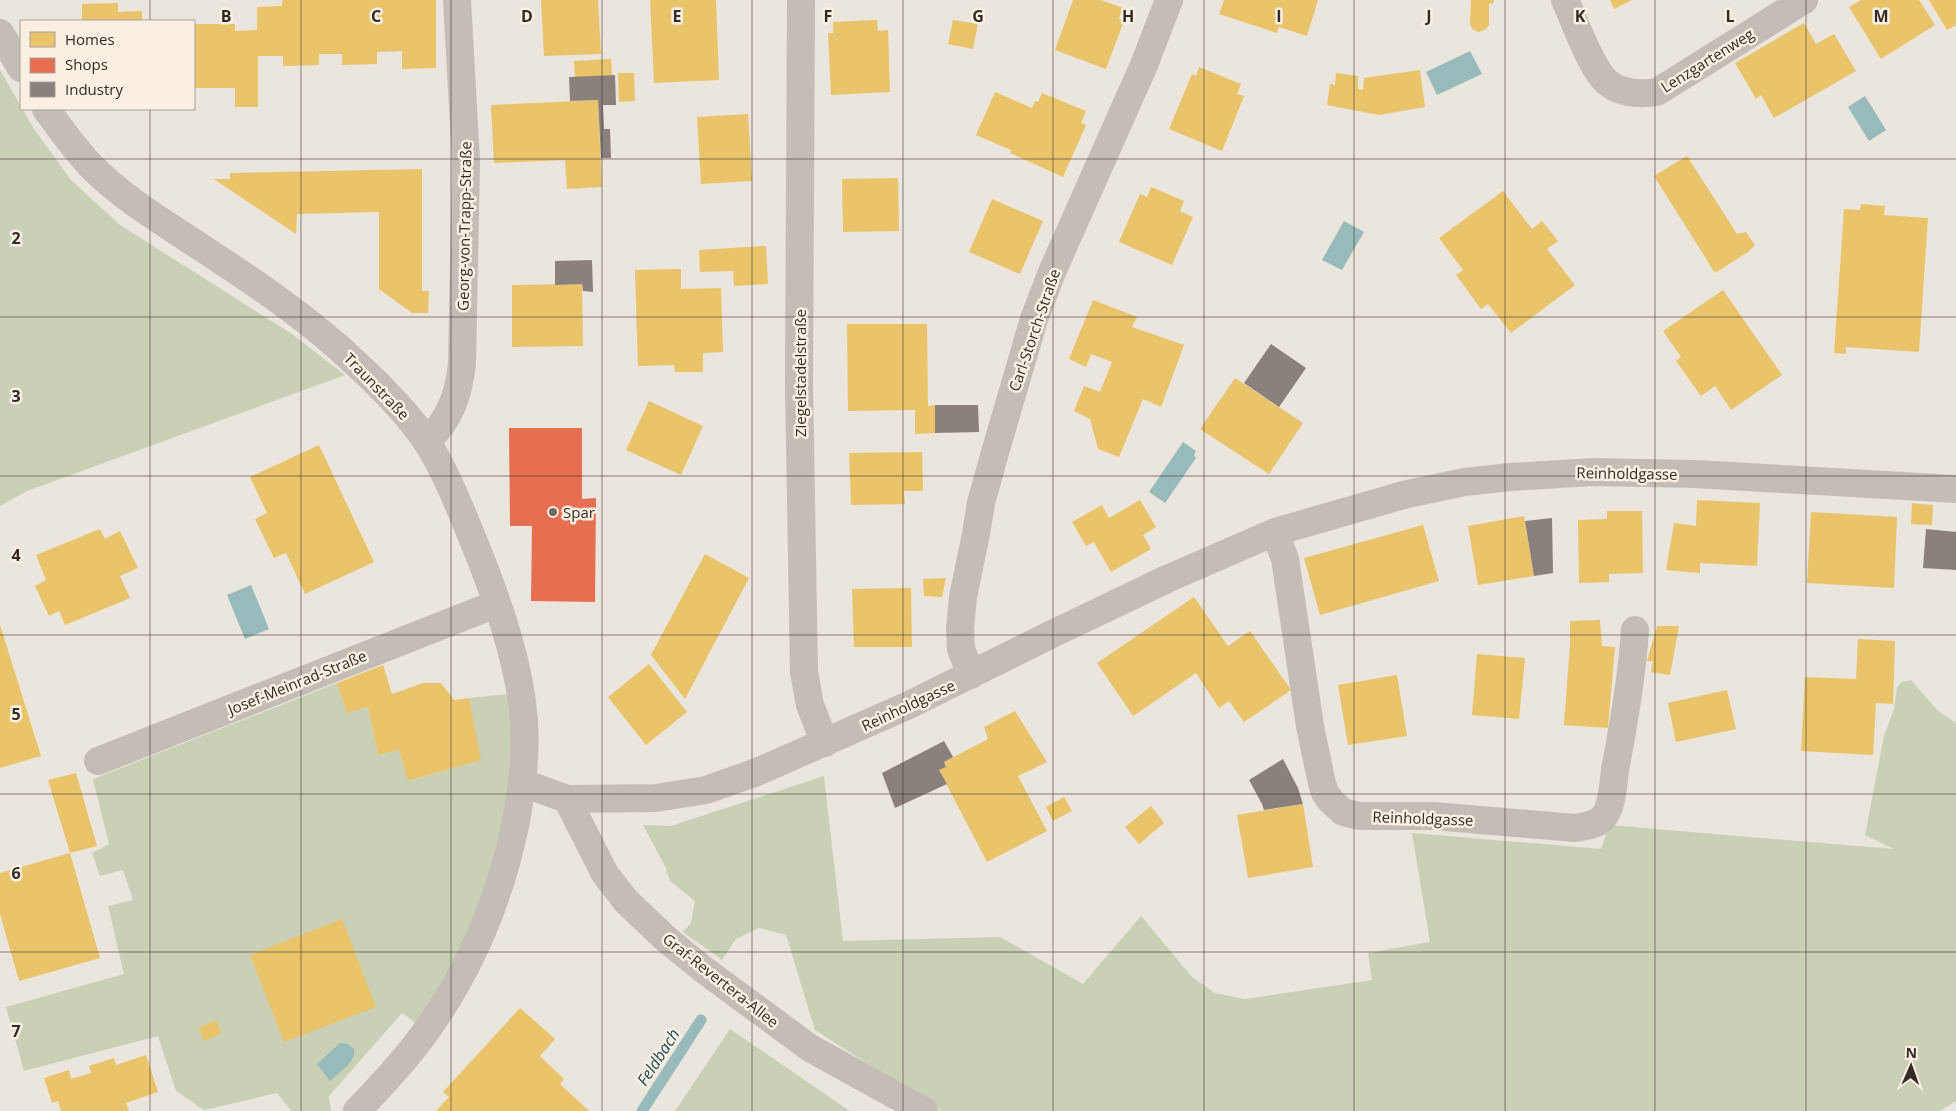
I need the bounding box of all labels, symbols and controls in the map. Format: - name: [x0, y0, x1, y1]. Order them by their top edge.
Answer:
- text: B: [221, 5, 231, 27]
- text: C: [371, 5, 381, 27]
- text: D: [521, 5, 533, 27]
- text: E: [673, 5, 682, 27]
- text: F: [824, 5, 832, 27]
- text: G: [972, 5, 984, 27]
- text: H: [1122, 5, 1134, 27]
- text: I: [1276, 5, 1282, 27]
- text: J: [1424, 5, 1432, 27]
- text: K: [1575, 5, 1586, 27]
- text: L: [1725, 5, 1735, 27]
- text: M: [1873, 5, 1889, 27]
- legend: [20, 20, 195, 110]
- street label: Lenzgartenweg: [1657, 23, 1757, 97]
- text: Homes: [65, 29, 115, 49]
- text: Shops: [65, 54, 108, 74]
- text: Industry: [65, 79, 123, 99]
- street label: Georg-von-Trapp-Straße: [453, 141, 475, 311]
- text: 2: [11, 227, 21, 249]
- street label: Carl-Storch-Straße: [1004, 266, 1064, 394]
- street label: Ziegelstadelstraße: [790, 309, 810, 437]
- street label: Traunstraße: [340, 348, 414, 424]
- text: 3: [11, 385, 21, 407]
- street label: Reinholdgasse: [1576, 462, 1678, 484]
- place label: Spar: [563, 502, 595, 522]
- marker: Spar: [547, 506, 559, 518]
- text: 4: [11, 544, 21, 566]
- street label: Josef-Meinrad-Straße: [223, 645, 369, 720]
- street label: Reinholdgasse: [858, 675, 958, 735]
- text: 5: [11, 703, 21, 725]
- street label: Reinholdgasse: [1372, 806, 1474, 830]
- text: 6: [11, 862, 21, 884]
- street label: Graf-Revertera-Allee: [659, 928, 783, 1032]
- text: 7: [11, 1020, 21, 1042]
- water label: Feldbach: [631, 1024, 685, 1090]
- north arrow: [1886, 1041, 1936, 1091]
- text: N: [1905, 1043, 1917, 1062]

